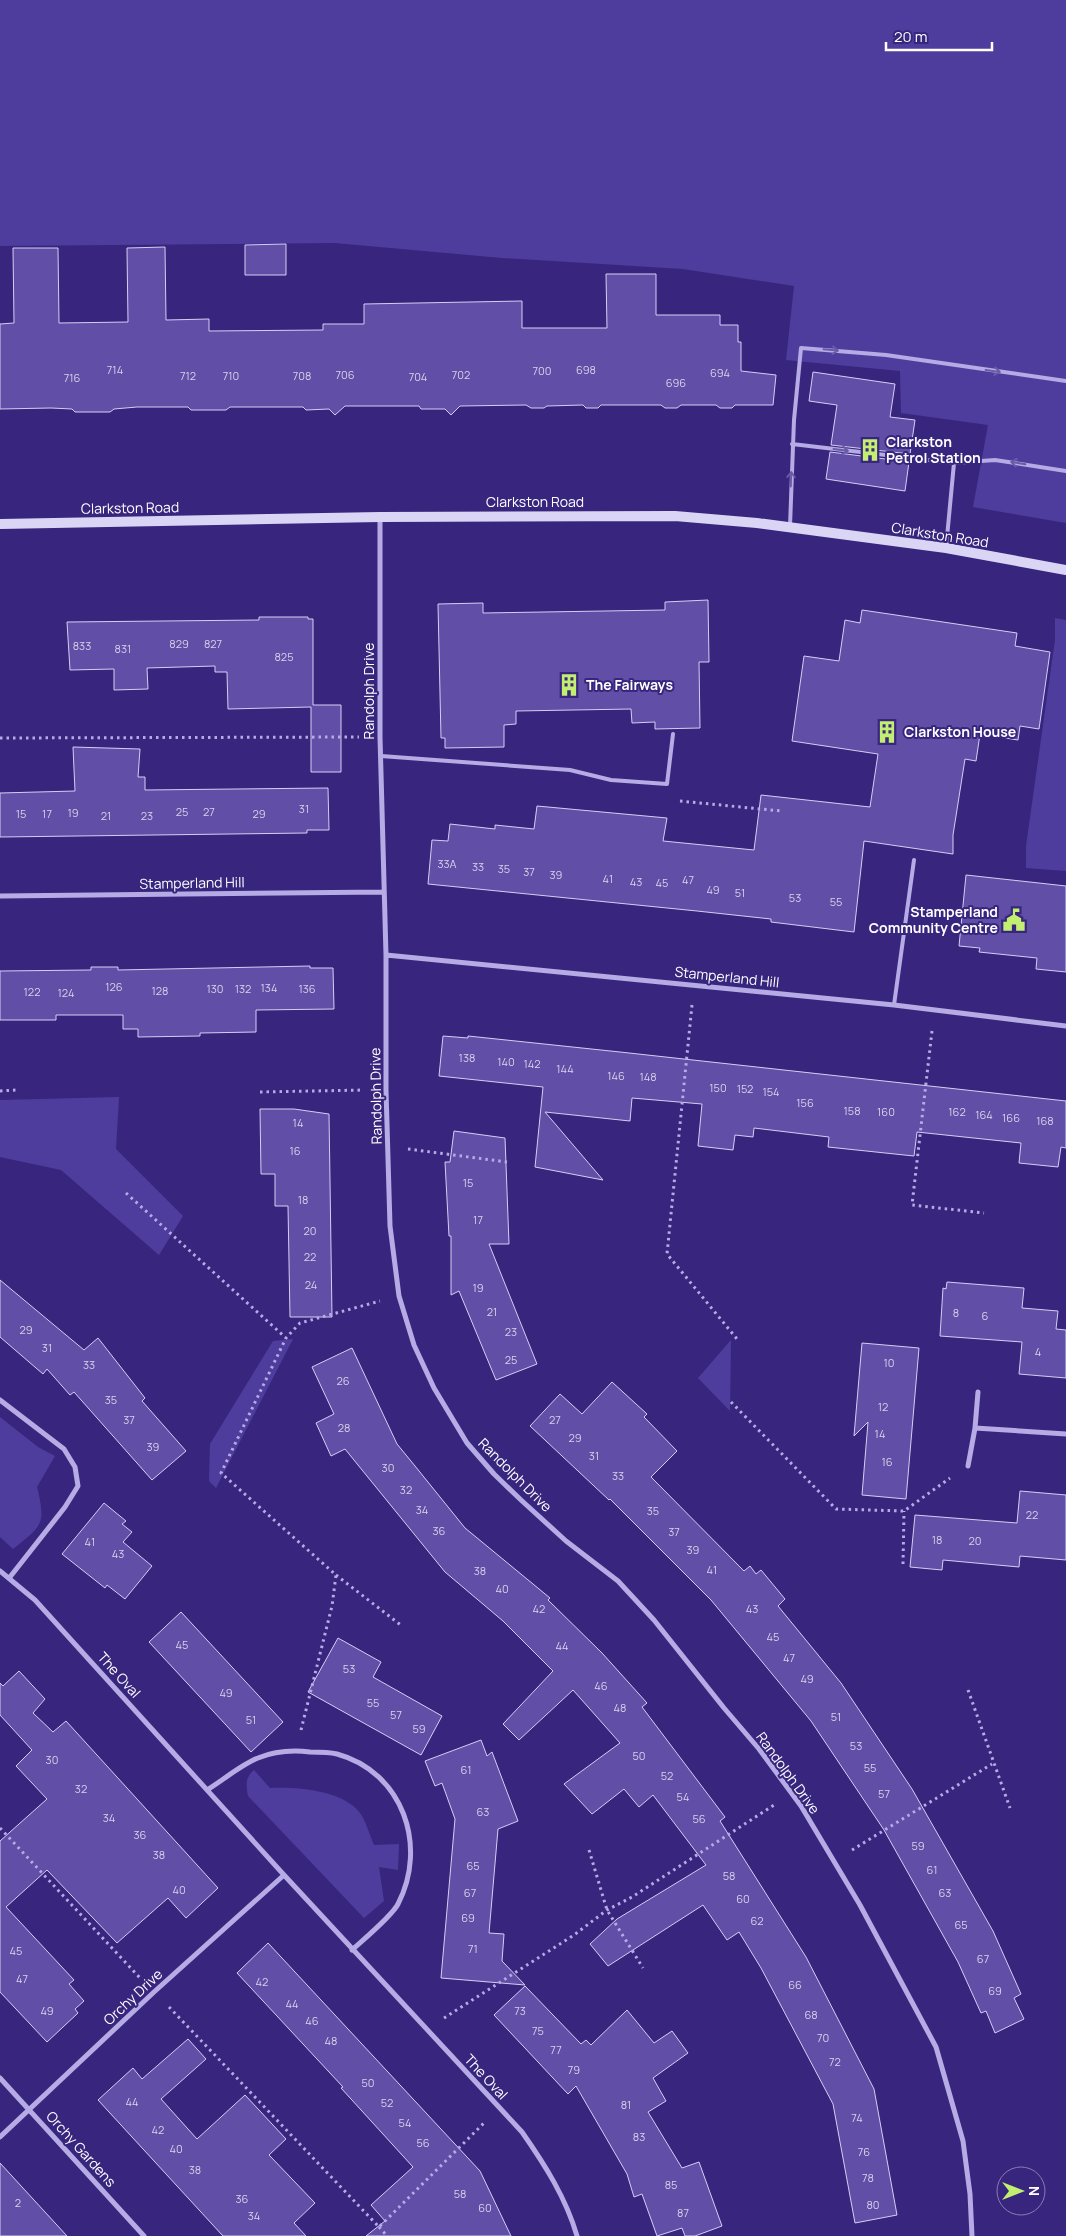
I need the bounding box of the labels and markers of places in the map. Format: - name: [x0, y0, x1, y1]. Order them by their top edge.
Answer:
- place label: Clarkston Petrol Station: [886, 432, 981, 467]
- building icon: Clarkston Petrol Station: [857, 437, 883, 463]
- building icon: The Fairways: [556, 672, 582, 698]
- place label: The Fairways: [586, 675, 673, 694]
- building icon: Clarkston House: [874, 719, 900, 745]
- place label: Clarkston House: [904, 722, 1016, 741]
- place label: Stamperland Community Centre: [869, 902, 998, 937]
- public building icon: Stamperland Community Centre: [1001, 907, 1027, 933]

